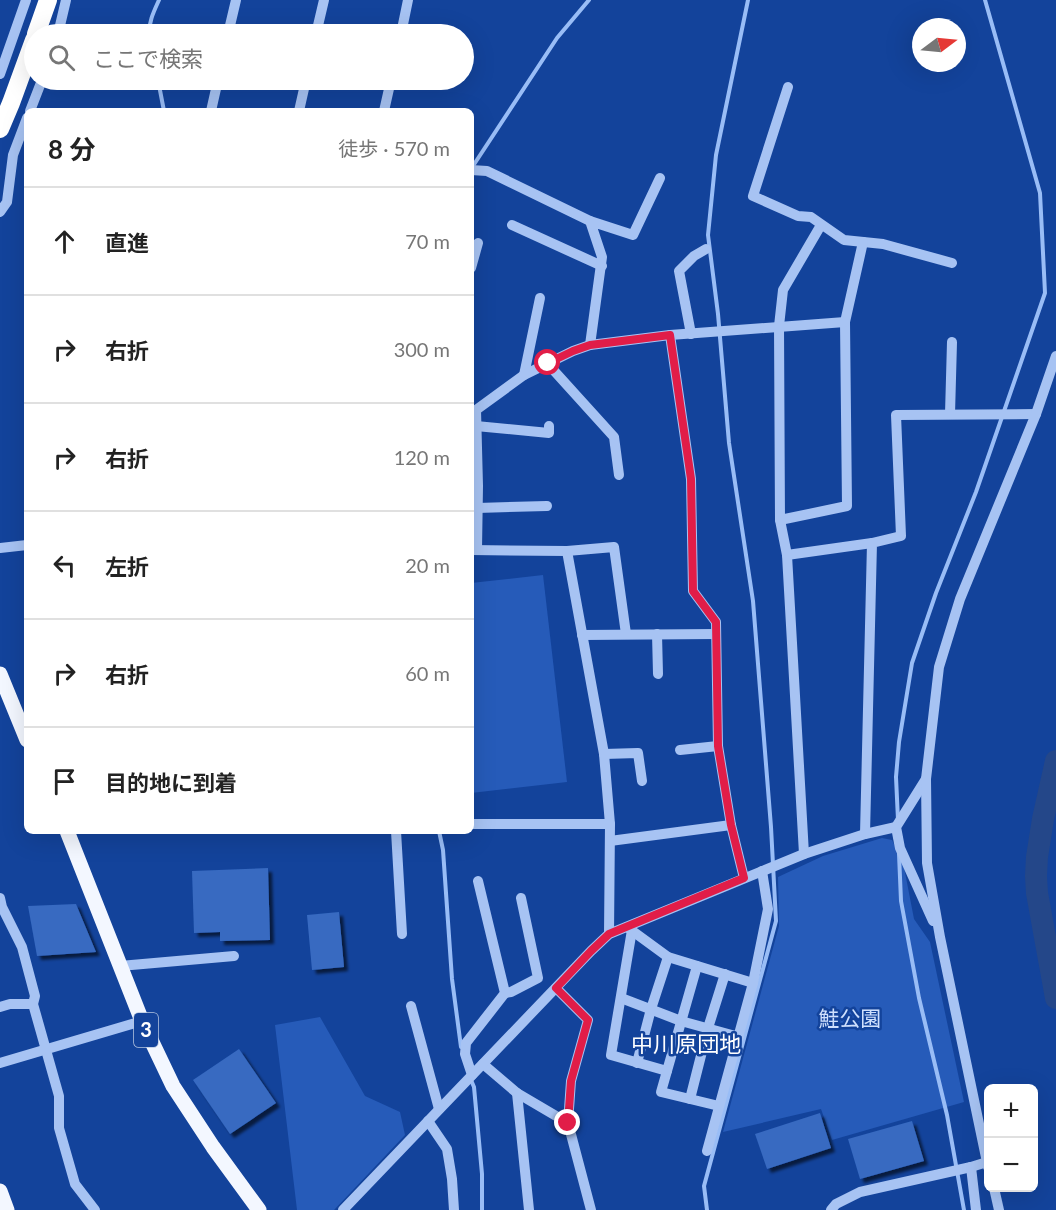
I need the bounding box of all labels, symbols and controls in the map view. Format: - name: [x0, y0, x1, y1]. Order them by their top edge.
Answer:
- north arrow: [912, 18, 966, 72]
- search box: [24, 24, 474, 90]
- icon: search: [45, 41, 78, 74]
- text: ここで検索: [93, 45, 203, 72]
- text: 8 分: [48, 133, 95, 165]
- text: 徒歩 · 570 m: [338, 136, 450, 160]
- icon: ahead: [48, 225, 81, 258]
- text: 直進: [105, 229, 149, 256]
- text: 70 m: [405, 229, 450, 253]
- icon: right: [48, 333, 81, 366]
- text: 右折: [105, 337, 149, 364]
- text: 300 m: [394, 337, 450, 361]
- route start: [534, 349, 560, 375]
- icon: right: [48, 441, 81, 474]
- text: 右折: [105, 445, 149, 472]
- text: 120 m: [394, 445, 450, 469]
- icon: left: [48, 549, 81, 582]
- text: 左折: [105, 553, 149, 580]
- text: 20 m: [405, 553, 450, 577]
- icon: right: [48, 657, 81, 690]
- text: 右折: [105, 661, 149, 688]
- text: 60 m: [405, 661, 450, 685]
- icon: arrive: [48, 765, 81, 798]
- text: 目的地に到着: [105, 769, 237, 796]
- park label: 鮭公園: [819, 1005, 882, 1030]
- road number: 3: [134, 1013, 158, 1047]
- district label: 中川原団地: [631, 1030, 741, 1057]
- map controls: [984, 1084, 1038, 1192]
- button: +: [984, 1084, 1038, 1138]
- route end: [554, 1109, 580, 1135]
- button: −: [984, 1138, 1038, 1192]

